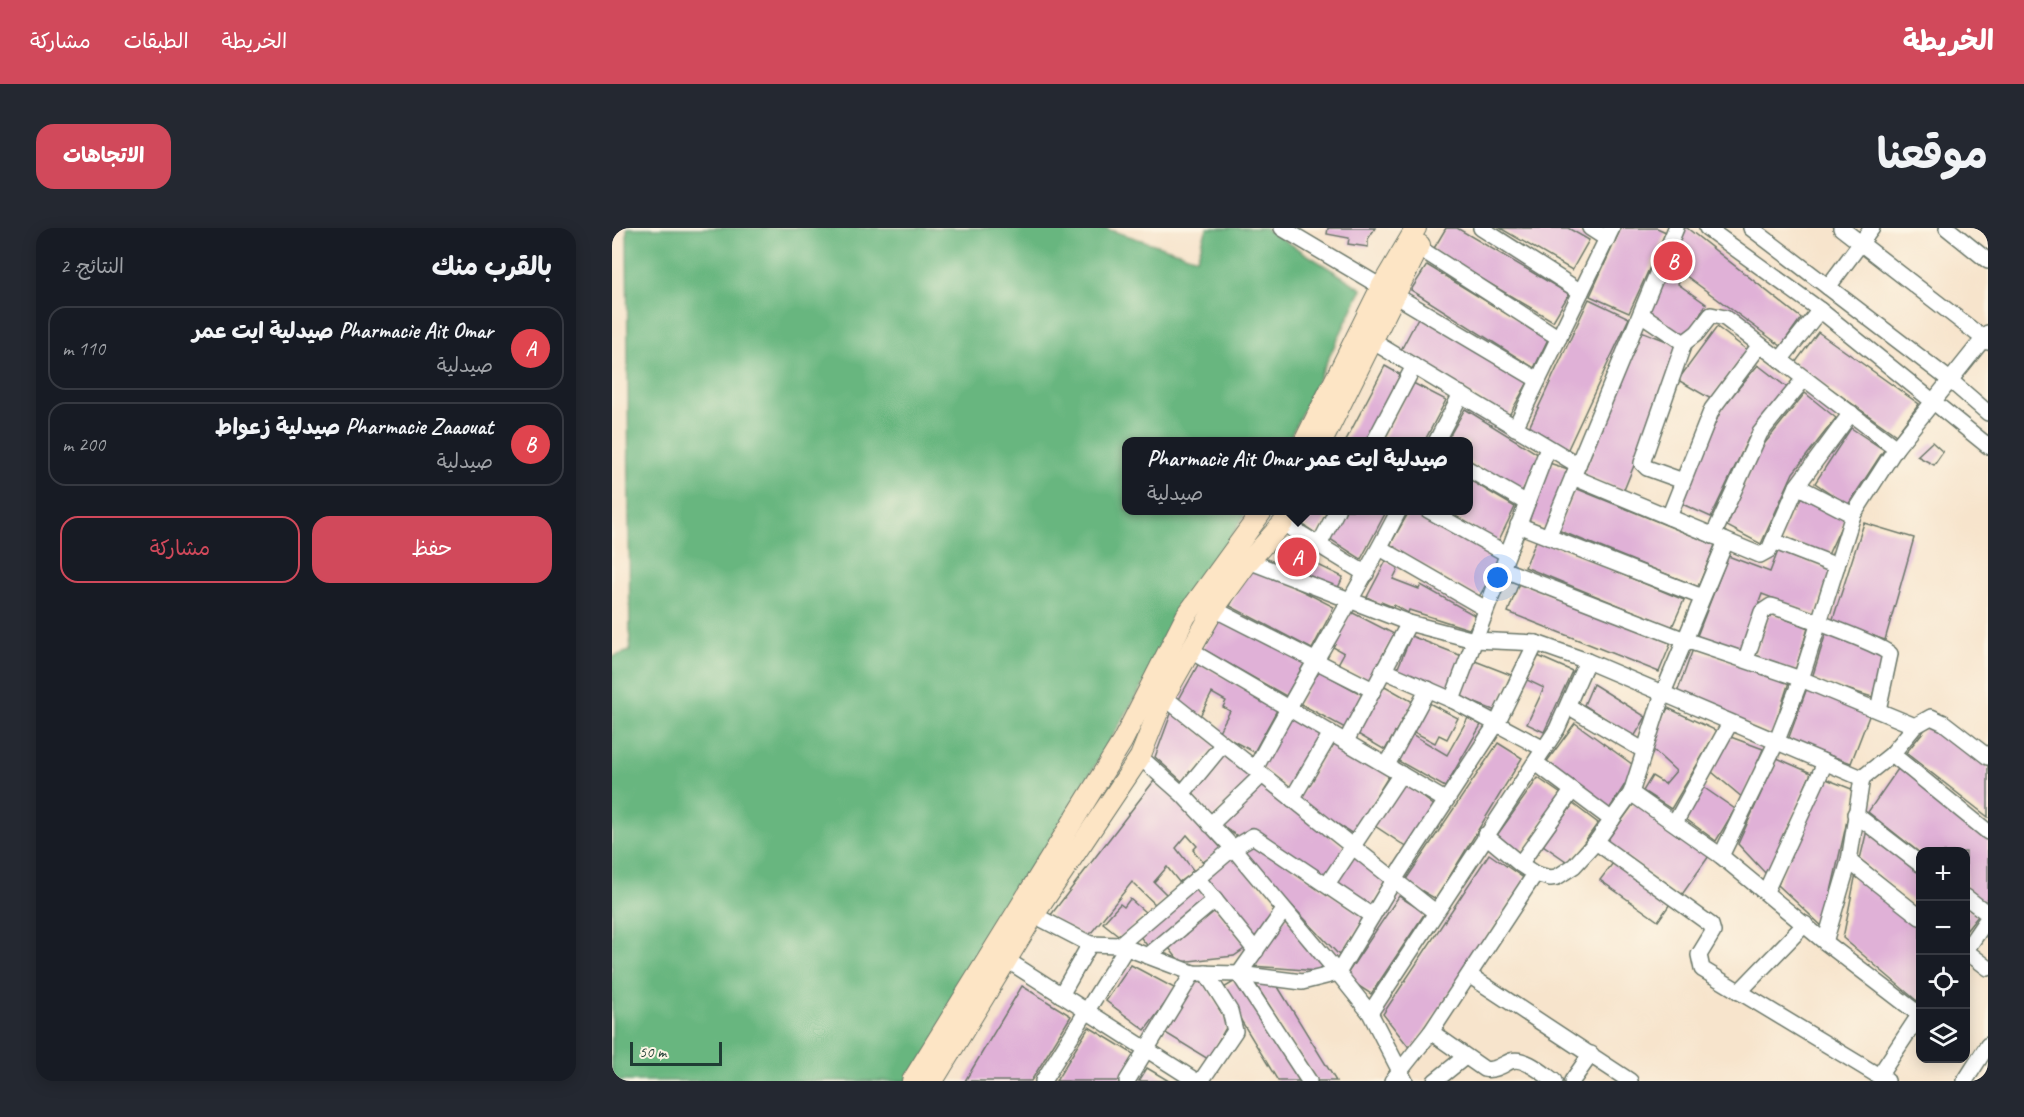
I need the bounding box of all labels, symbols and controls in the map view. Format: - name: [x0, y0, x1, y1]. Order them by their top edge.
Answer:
- text: الخريطة: [1903, 23, 1994, 58]
- text: مشاركة: [30, 28, 91, 54]
- text: الطبقات: [124, 28, 189, 54]
- text: الخريطة: [222, 28, 287, 54]
- button: الاتجاهات: [36, 124, 171, 189]
- text: موقعنا: [1877, 128, 1988, 181]
- pin: B: [1654, 238, 1692, 284]
- text: بالقرب منك: [432, 250, 552, 283]
- text: النتائج: 2: [60, 254, 124, 279]
- text: Pharmacie Ait Omar صيدلية ايت عمر: [192, 317, 493, 345]
- text: 110 m: [62, 336, 105, 361]
- text: A: [525, 336, 536, 361]
- text: صيدلية: [437, 353, 493, 378]
- text: Pharmacie Zaaouat صيدلية زعواط: [215, 413, 493, 441]
- text: 200 m: [62, 432, 105, 457]
- text: B: [525, 432, 536, 457]
- popup: [1122, 437, 1473, 515]
- text: Pharmacie Ait Omar صيدلية ايت عمر: [1147, 445, 1448, 473]
- text: صيدلية: [437, 449, 493, 474]
- text: صيدلية: [1147, 481, 1203, 506]
- button: مشاركة: [60, 516, 300, 583]
- button: حفظ: [312, 516, 552, 583]
- pin: A: [1278, 534, 1316, 580]
- your location: [1483, 563, 1512, 592]
- map controls: [1916, 847, 1970, 1063]
- button: +: [1916, 847, 1970, 901]
- button: −: [1916, 901, 1970, 955]
- button: locate: [1916, 955, 1970, 1009]
- button: layers: [1916, 1009, 1970, 1063]
- scale bar: [630, 1039, 722, 1066]
- text: 50 m: [639, 1042, 666, 1062]

